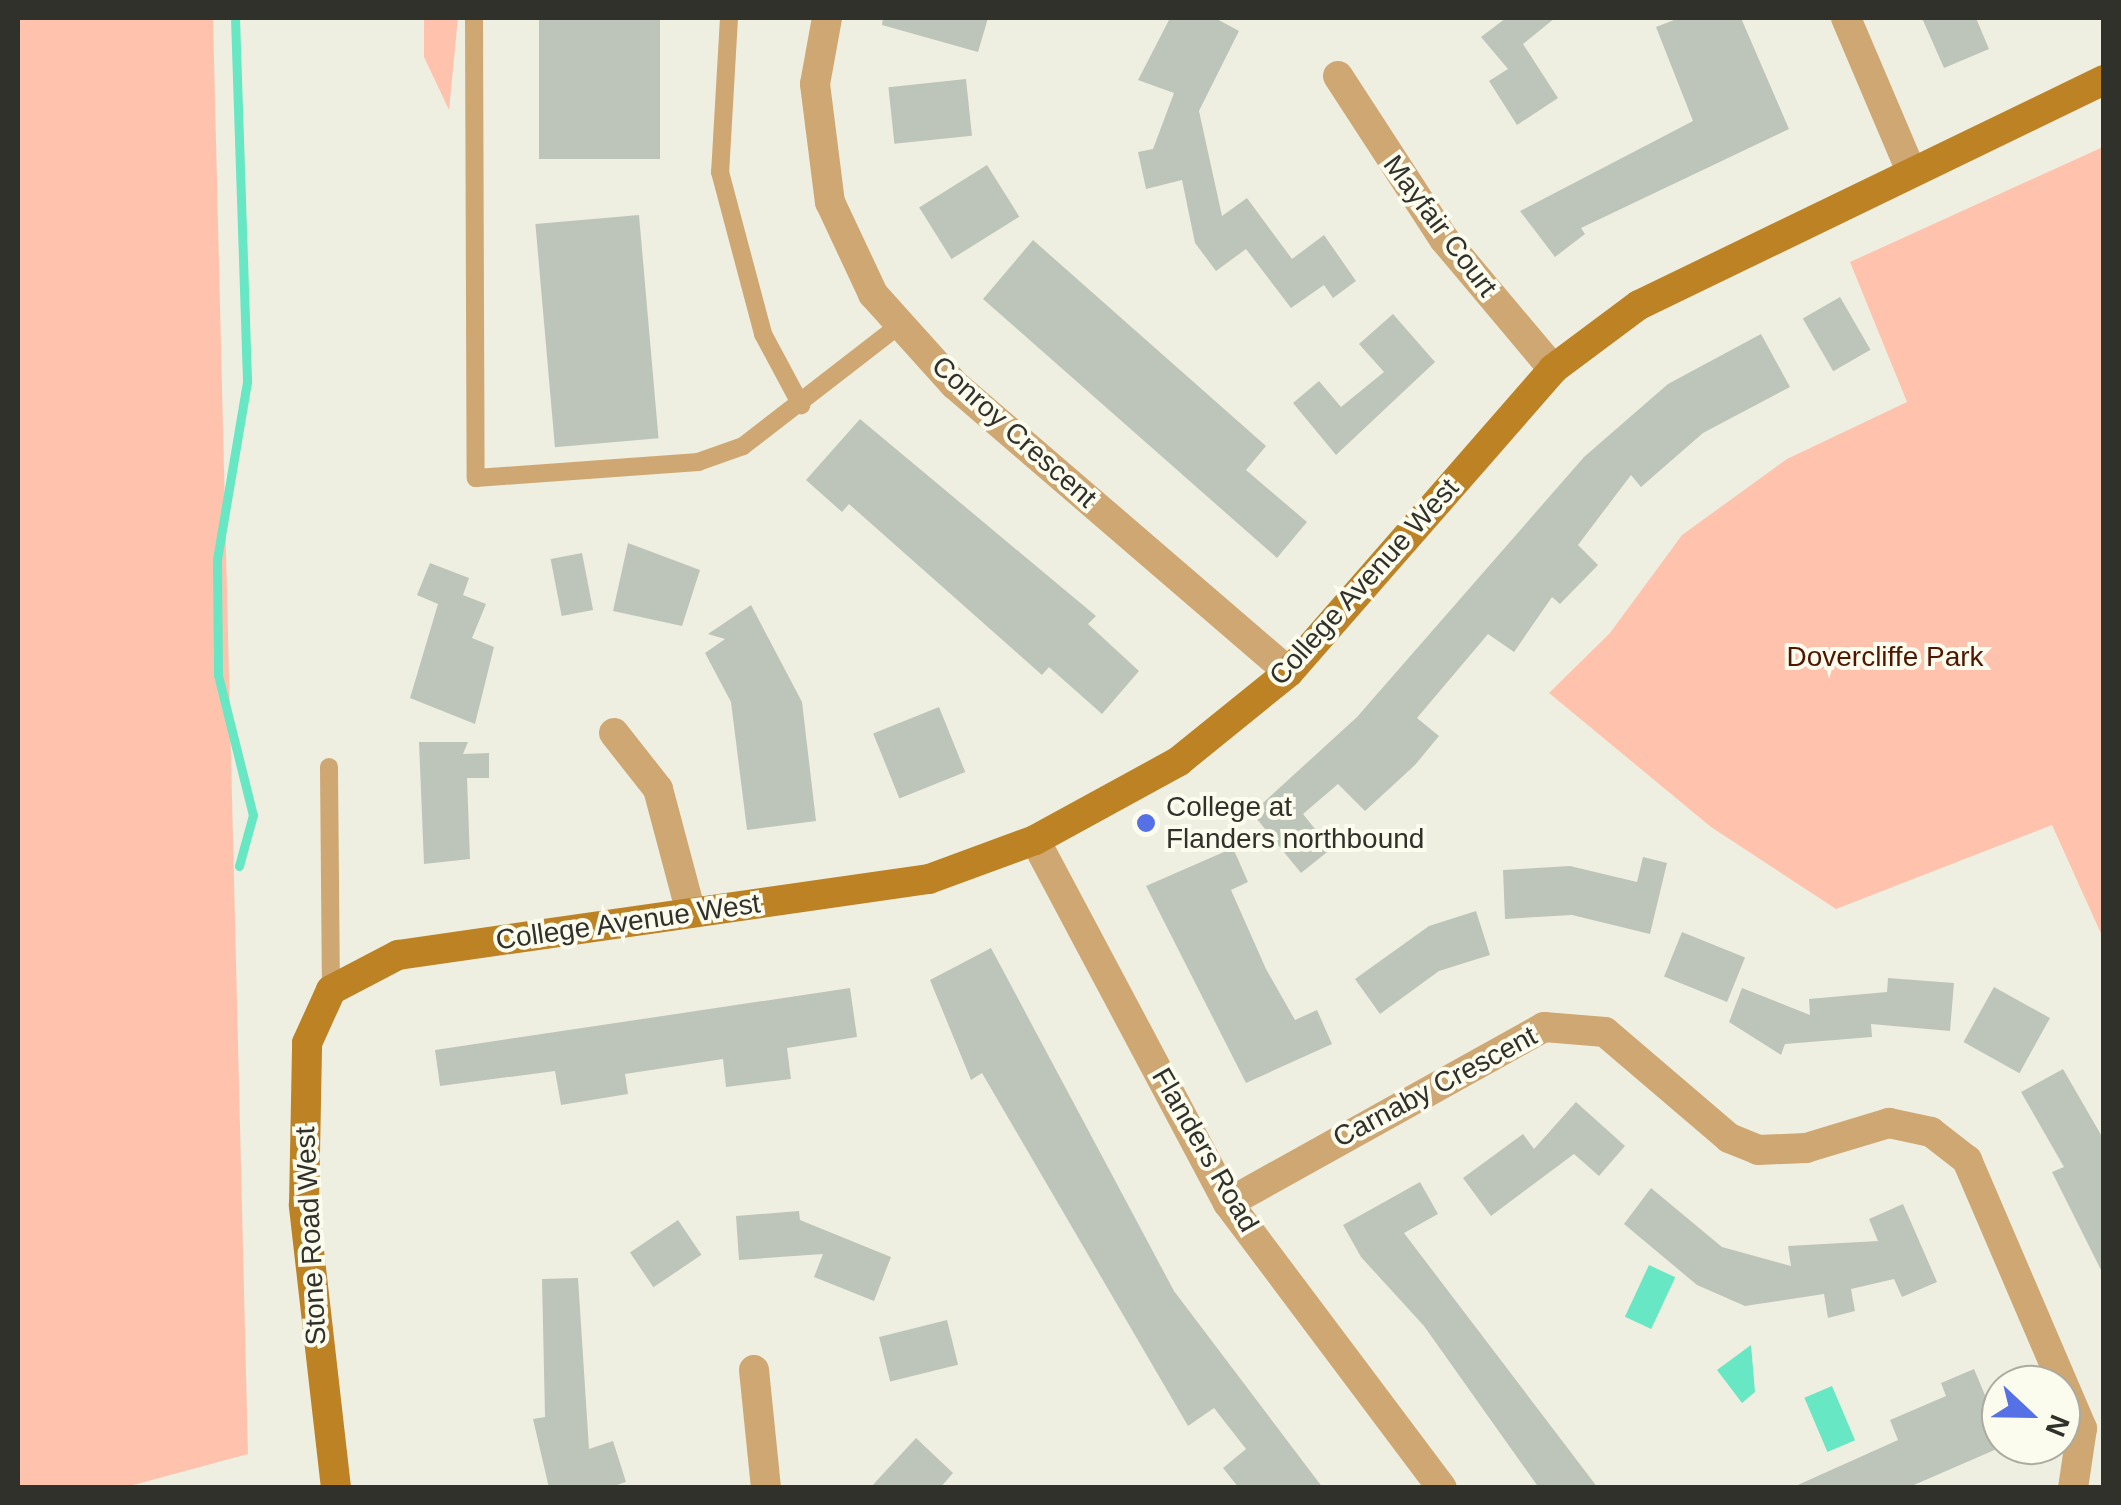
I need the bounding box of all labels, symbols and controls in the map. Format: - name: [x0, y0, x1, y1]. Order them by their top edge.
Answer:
- street label: Mayfair Court: [1376, 149, 1504, 303]
- street label: Conroy Crescent: [925, 349, 1103, 515]
- street label: College Avenue West: [1262, 471, 1466, 693]
- park label: Dovercliffe Park: [1786, 640, 1984, 674]
- place label: College at Flanders northbound: [1166, 790, 1424, 856]
- marker: College at Flanders northbound: [1135, 812, 1157, 834]
- street label: College Avenue West: [493, 887, 763, 957]
- street label: Carnaby Crescent: [1327, 1019, 1543, 1155]
- street label: Flanders Road: [1145, 1062, 1265, 1238]
- street label: Stone Road West: [288, 1126, 334, 1346]
- north arrow: [1981, 1365, 2081, 1465]
- text: N: [2039, 1410, 2076, 1441]

